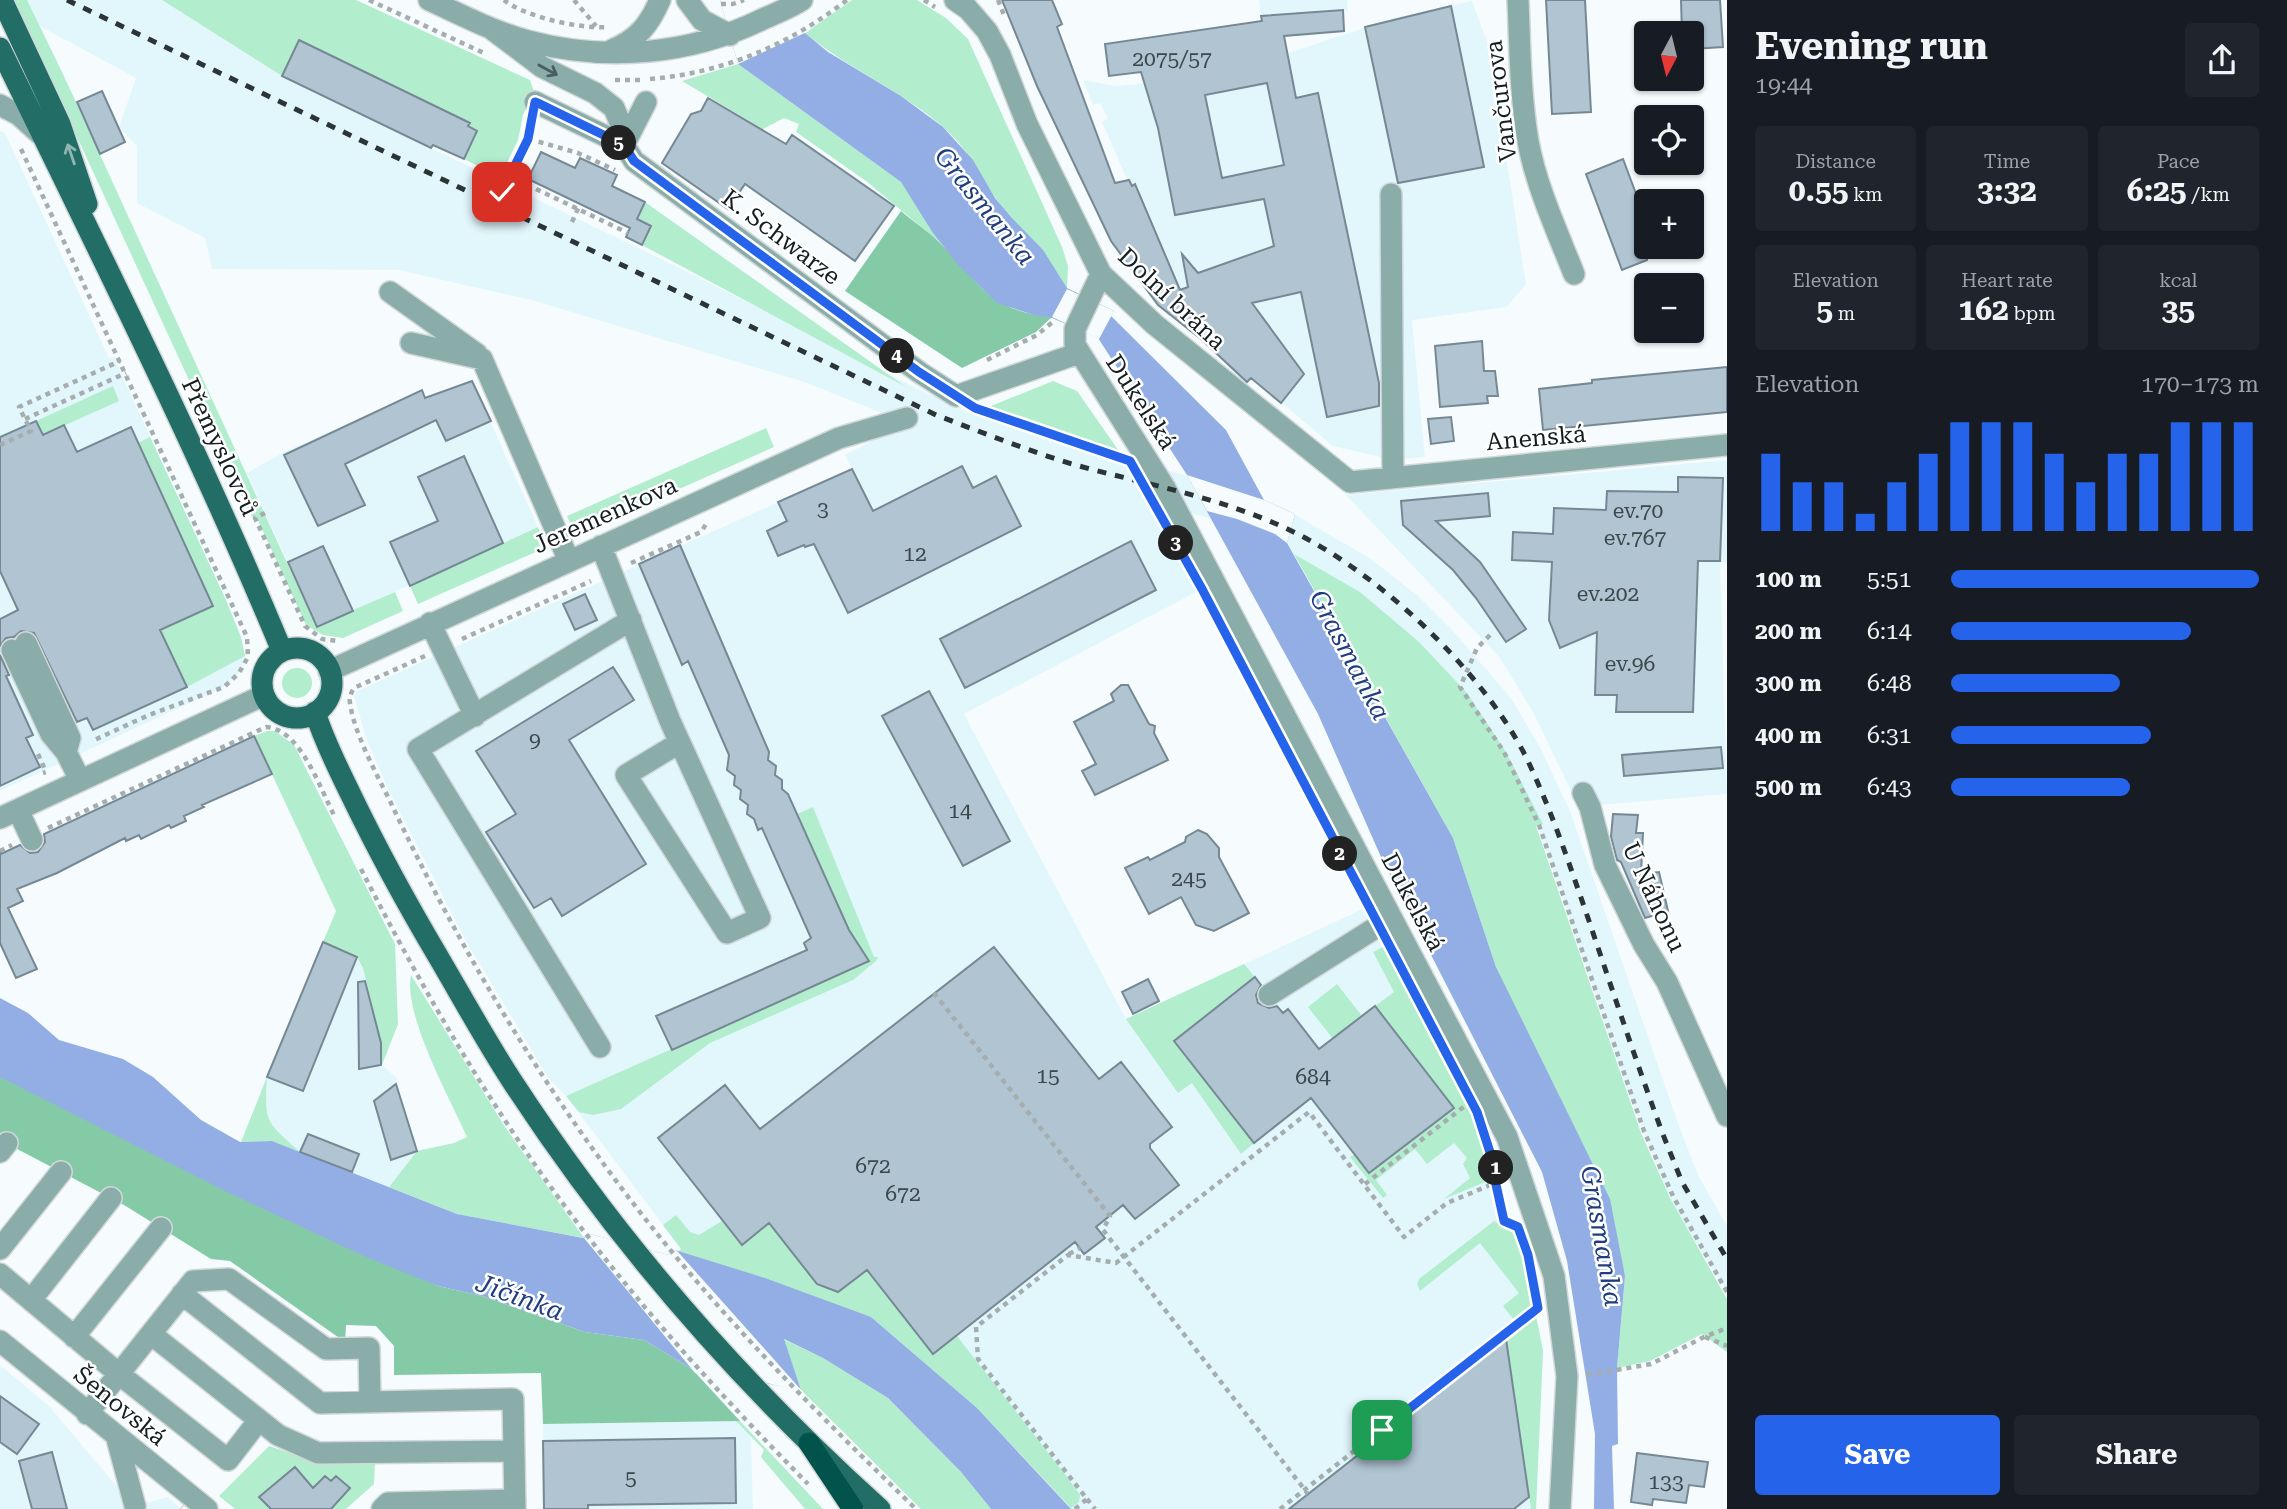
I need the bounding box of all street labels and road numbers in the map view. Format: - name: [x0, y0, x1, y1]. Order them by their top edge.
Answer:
- street label: Vančurova: [1480, 39, 1522, 163]
- street label: K. Schwarze: [716, 183, 846, 291]
- street label: Dolní brána: [1112, 242, 1232, 356]
- street label: Dukelská: [1100, 349, 1182, 455]
- street label: Přemyslovců: [176, 374, 264, 520]
- street label: Anenská: [1485, 420, 1587, 456]
- street label: Jeremenkova: [529, 471, 681, 559]
- street label: U Náhonu: [1616, 838, 1692, 956]
- street label: Dukelská: [1375, 848, 1451, 956]
- street label: Šenovská: [68, 1360, 172, 1452]

